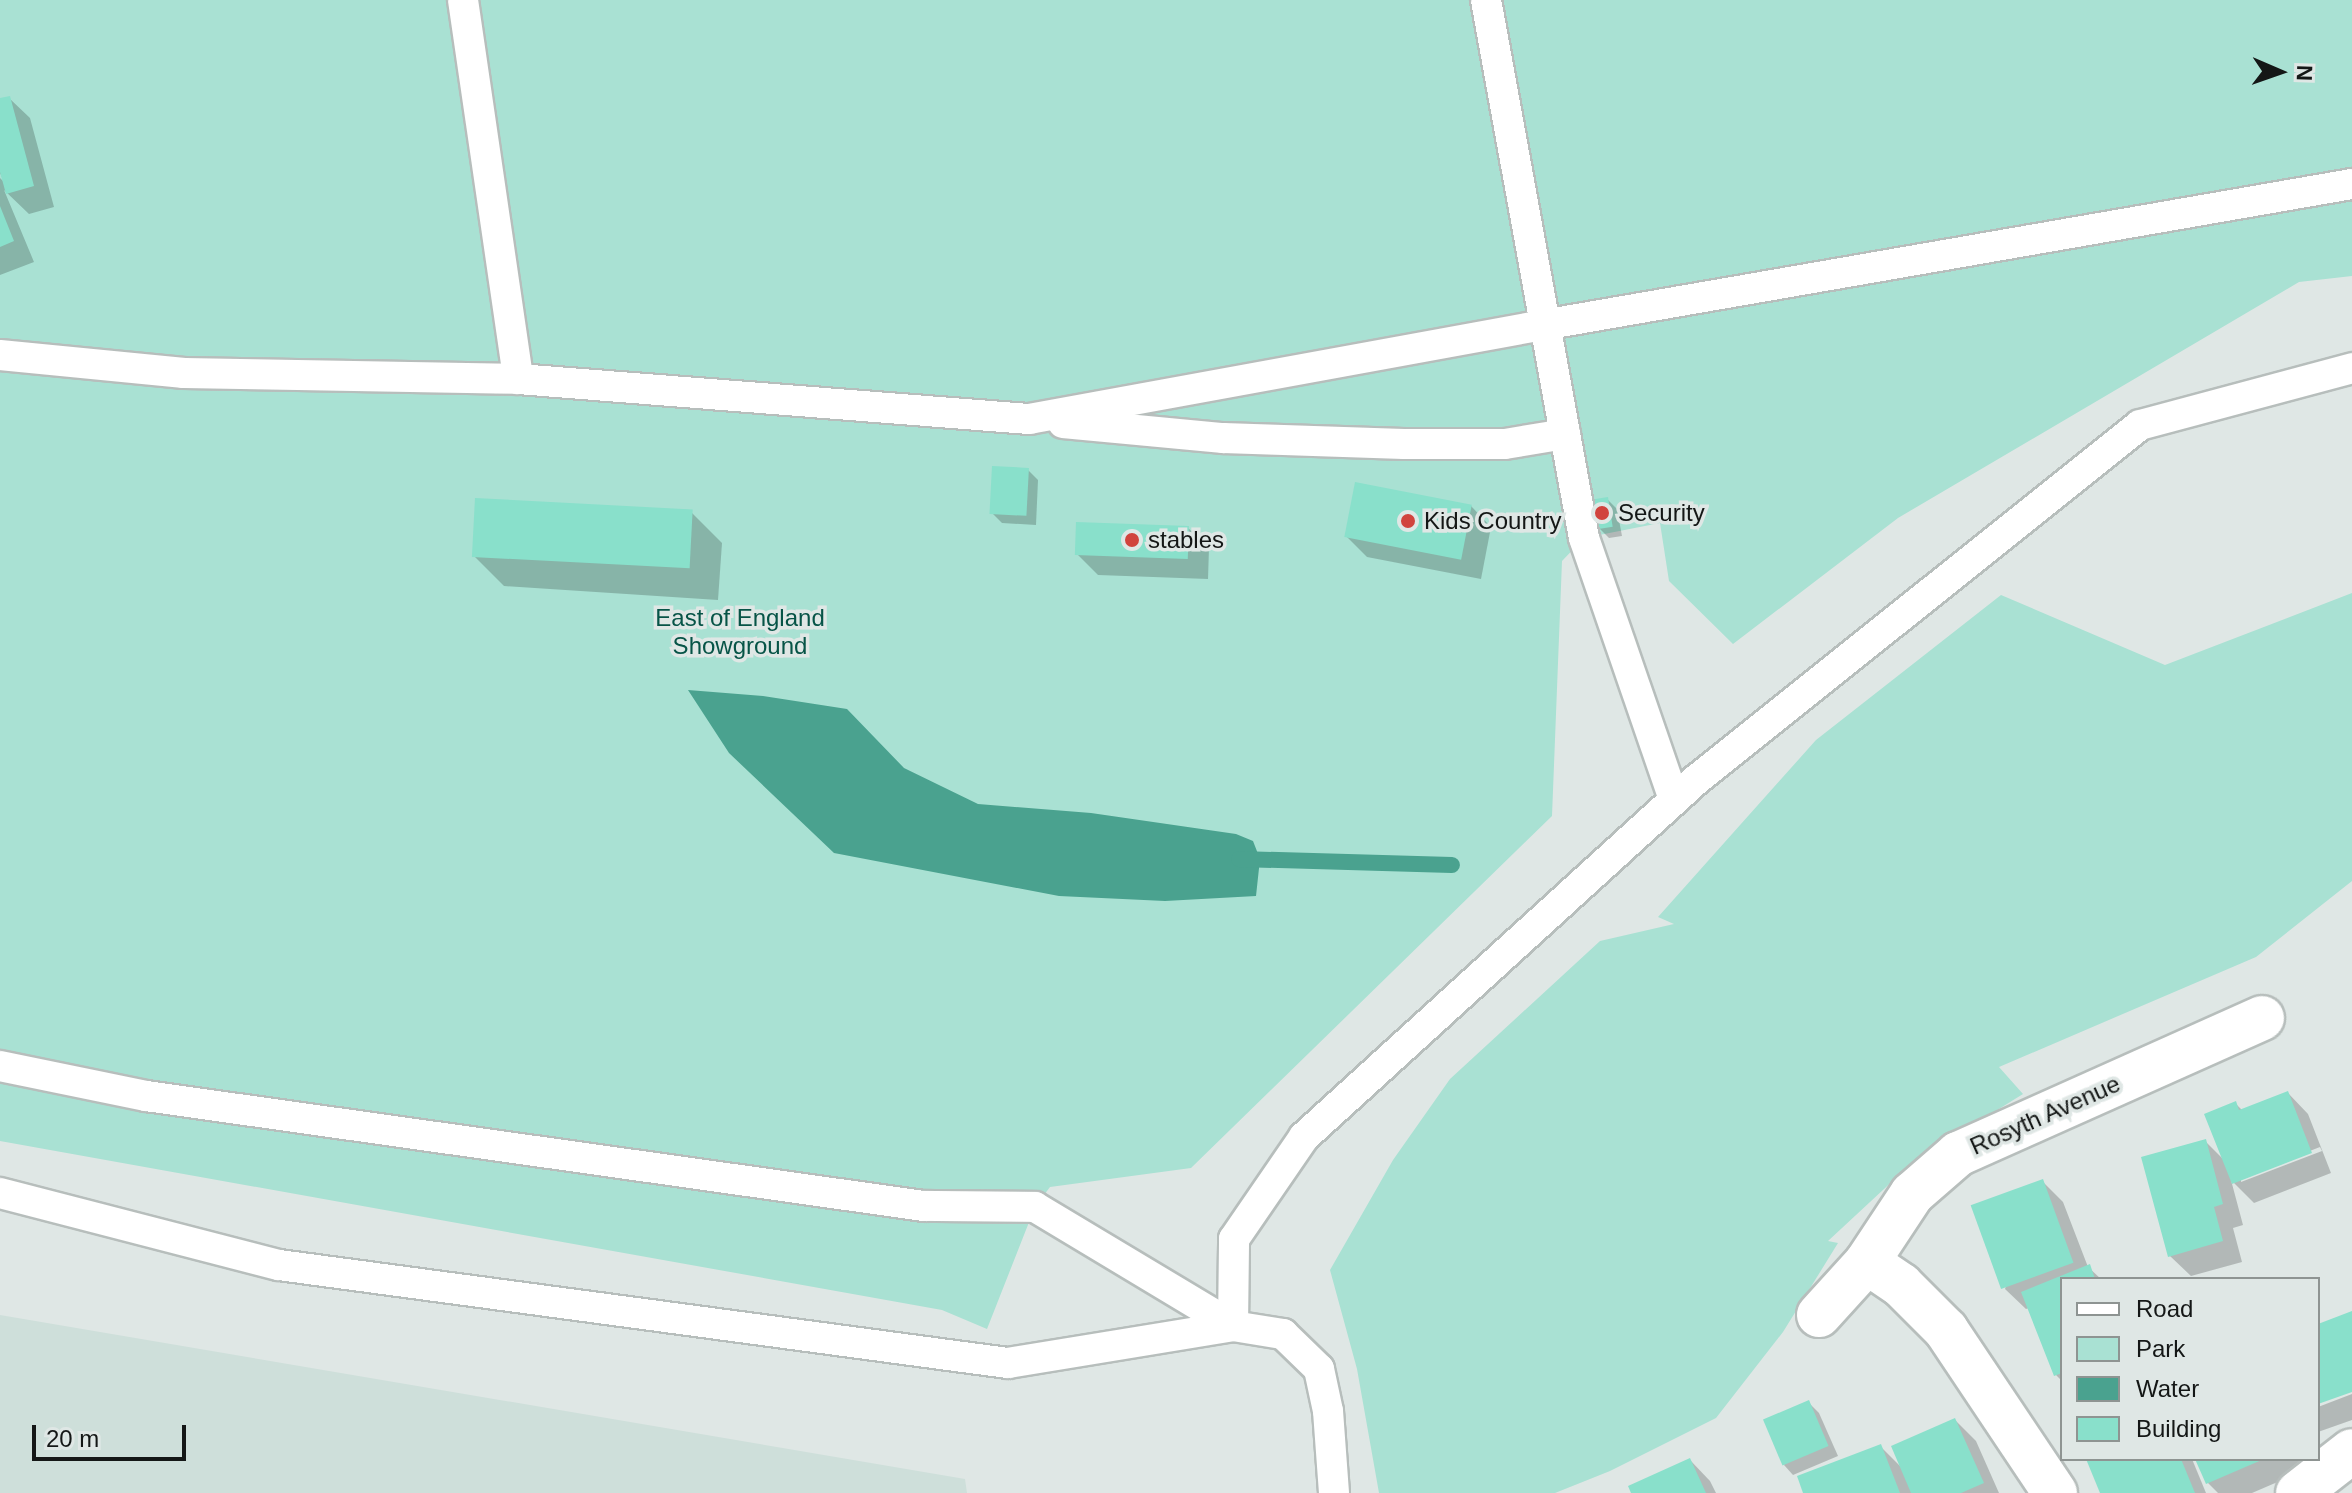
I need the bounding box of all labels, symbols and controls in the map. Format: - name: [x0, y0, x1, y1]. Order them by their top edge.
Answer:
- north arrow: [2240, 32, 2320, 112]
- text: N: [2292, 64, 2317, 81]
- place label: Security: [1618, 499, 1705, 527]
- marker: Security: [1593, 504, 1611, 522]
- place label: Kids Country: [1424, 507, 1561, 535]
- marker: Kids Country: [1399, 512, 1417, 530]
- place label: stables: [1148, 526, 1224, 554]
- marker: stables: [1123, 531, 1141, 549]
- park label: East of England Showground: [655, 604, 825, 660]
- street label: Rosyth Avenue: [1965, 1069, 2125, 1161]
- legend: [2060, 1277, 2320, 1461]
- text: Road: [2136, 1295, 2193, 1322]
- text: Park: [2136, 1335, 2185, 1362]
- text: Water: [2136, 1375, 2199, 1402]
- scale bar: [36, 1409, 190, 1459]
- text: Building: [2136, 1415, 2221, 1442]
- text: 20 m: [46, 1425, 99, 1452]

